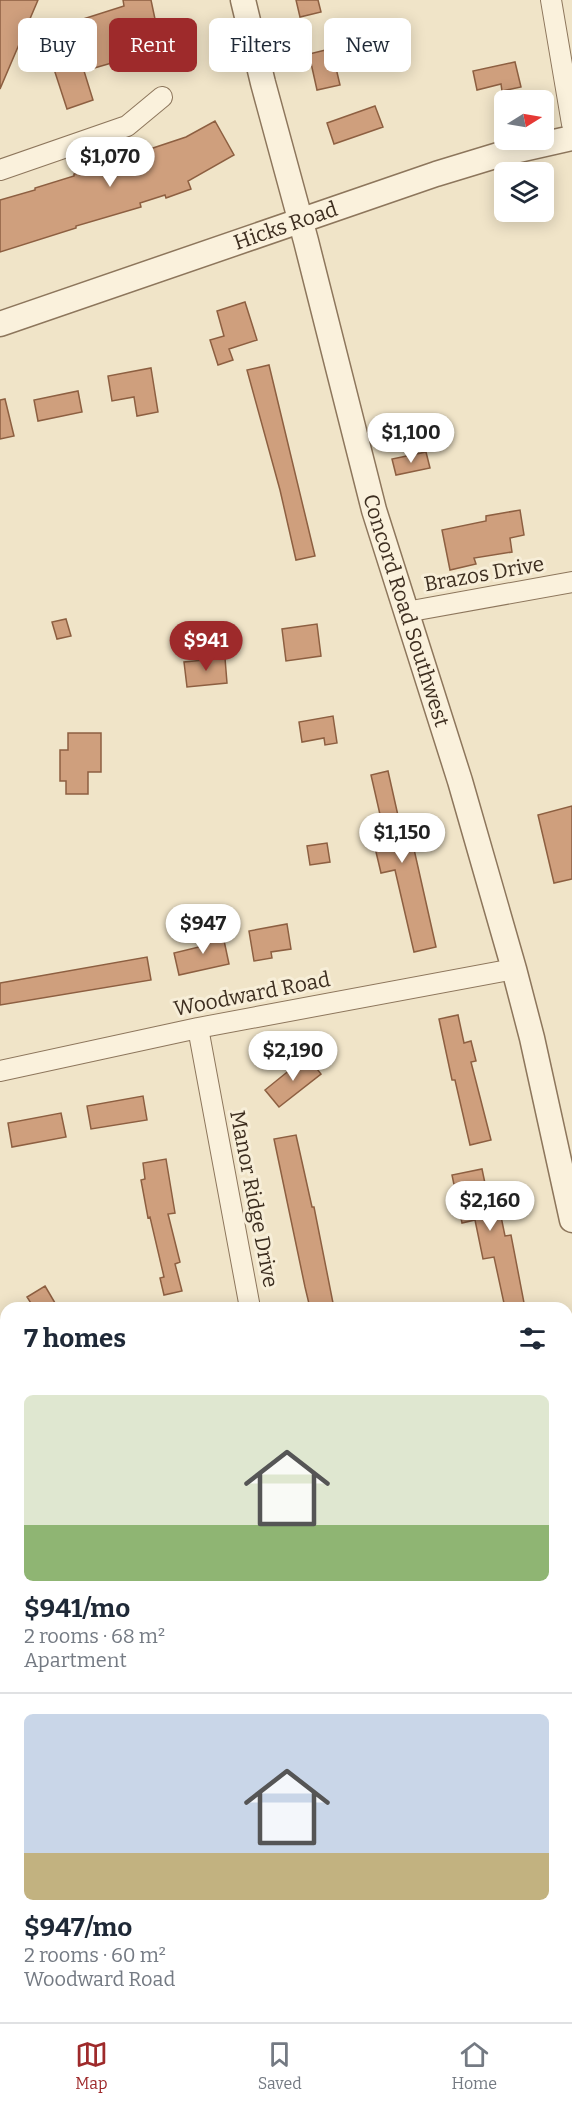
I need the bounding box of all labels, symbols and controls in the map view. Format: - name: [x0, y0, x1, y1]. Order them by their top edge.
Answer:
- chip: Buy: [18, 18, 97, 72]
- chip: Rent: [109, 18, 197, 72]
- chip: Filters: [209, 18, 312, 72]
- chip: New: [324, 18, 411, 72]
- north arrow: [494, 90, 554, 150]
- map controls: [494, 90, 554, 222]
- pin: $1,070: [61, 137, 159, 188]
- text: $1,070: [80, 144, 140, 168]
- button: layers: [494, 162, 554, 222]
- street label: Hicks Road: [230, 196, 341, 256]
- pin: $1,100: [362, 413, 460, 464]
- text: $1,100: [381, 420, 441, 444]
- street label: Concord Road Southwest: [357, 491, 455, 731]
- street label: Brazos Drive: [422, 551, 546, 597]
- pin: $941: [170, 621, 242, 672]
- text: $941: [184, 628, 228, 652]
- pin: $1,150: [353, 813, 451, 864]
- text: $1,150: [373, 820, 431, 844]
- pin: $947: [167, 904, 239, 955]
- text: $947: [180, 911, 226, 935]
- street label: Woodward Road: [172, 966, 332, 1022]
- pin: $2,190: [244, 1031, 342, 1082]
- text: $2,190: [262, 1038, 324, 1062]
- street label: Manor Ridge Drive: [224, 1108, 284, 1290]
- pin: $2,160: [441, 1181, 539, 1232]
- text: $2,160: [459, 1188, 521, 1212]
- icon: filters: [516, 1322, 549, 1355]
- text: 7 homes: [24, 1323, 126, 1354]
- icon: home: [233, 1434, 341, 1542]
- text: $941/mo: [24, 1593, 130, 1624]
- text: 2 rooms · 68 m²: [24, 1624, 165, 1648]
- text: Apartment: [24, 1648, 127, 1672]
- icon: home: [233, 1753, 341, 1861]
- text: $947/mo: [24, 1912, 132, 1943]
- text: 2 rooms · 60 m²: [24, 1943, 166, 1967]
- text: Woodward Road: [24, 1967, 175, 1991]
- tab: Map: [75, 2038, 108, 2093]
- tab: Saved: [258, 2038, 302, 2093]
- tab: Home: [451, 2038, 497, 2093]

